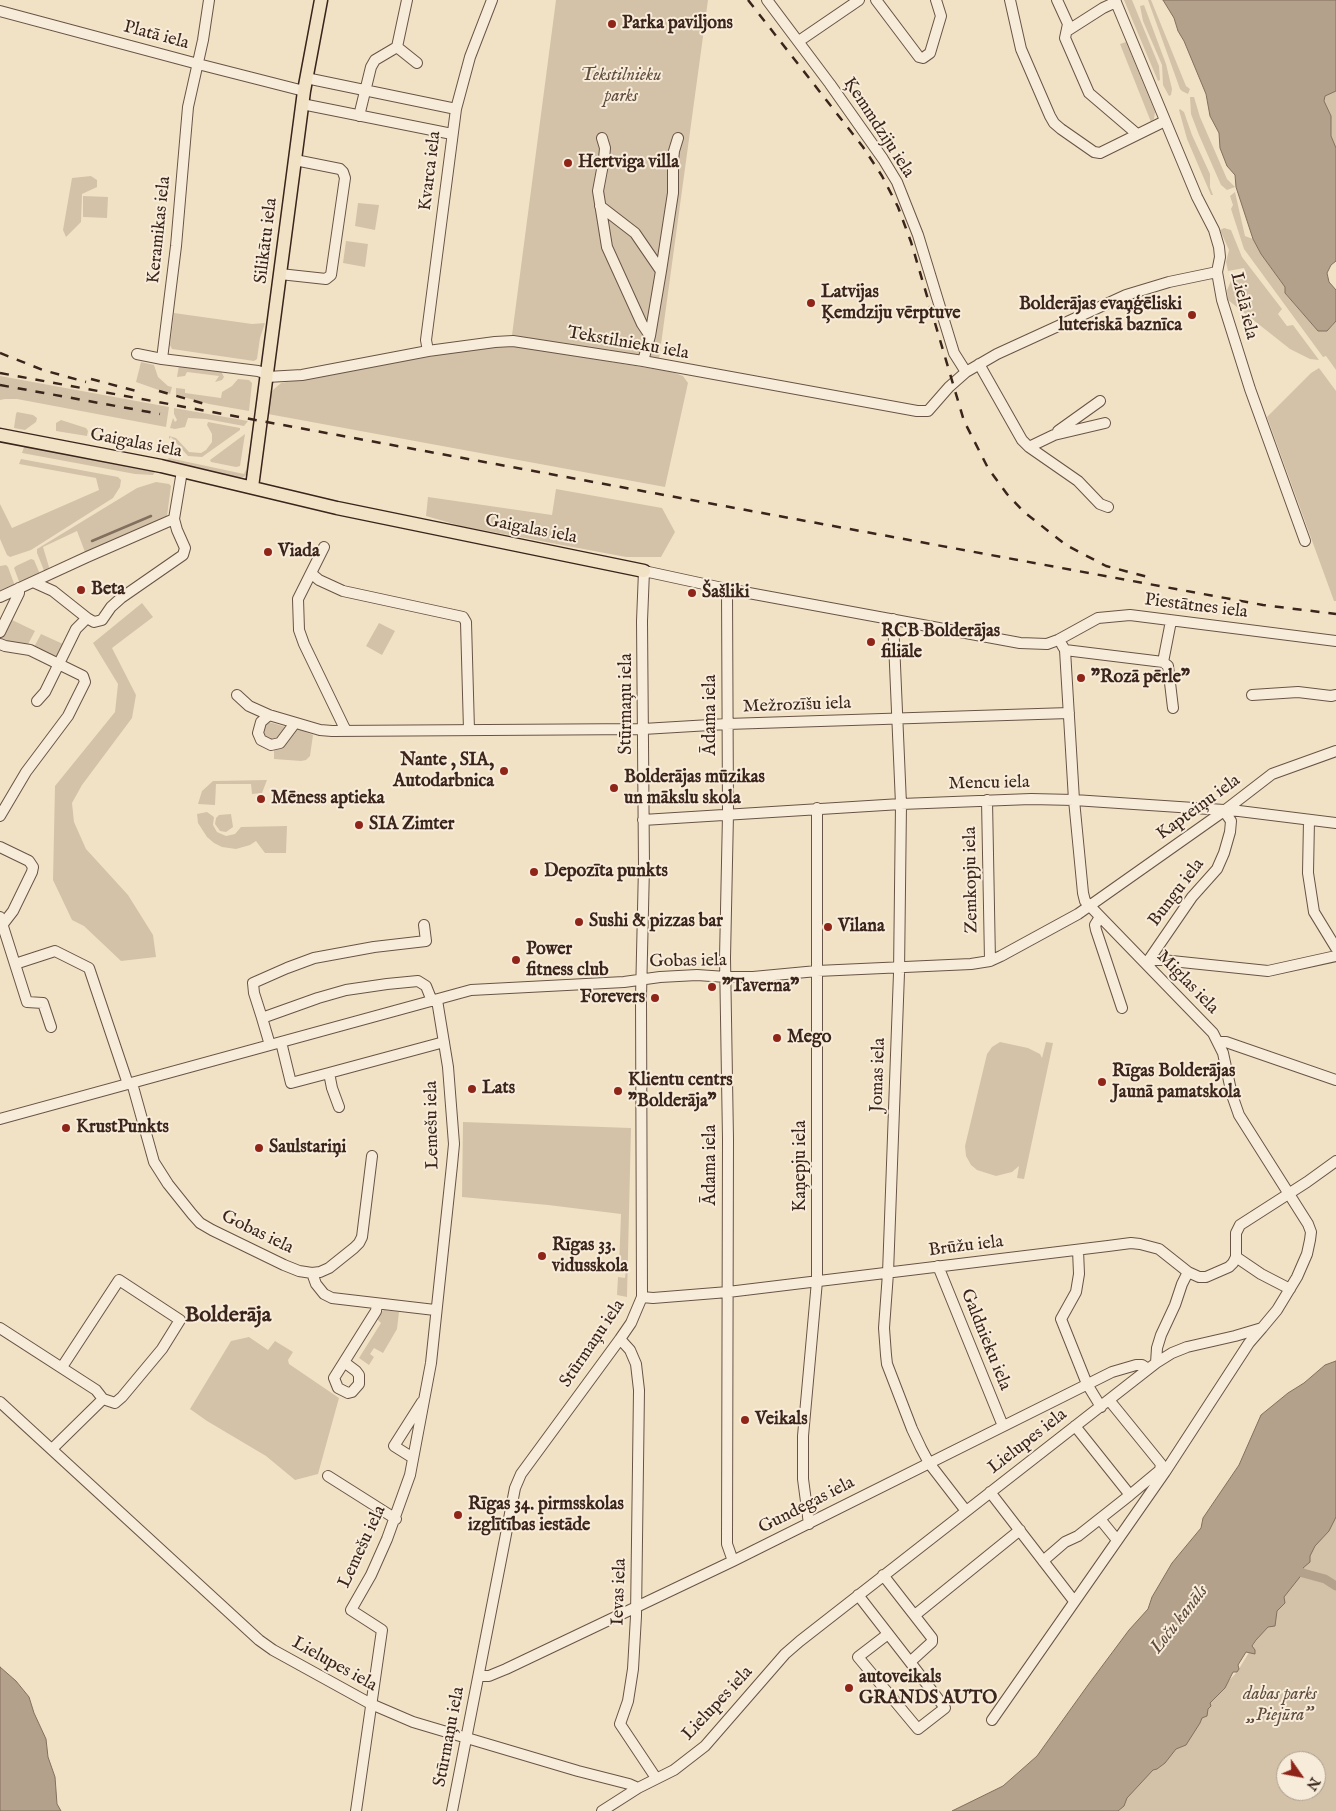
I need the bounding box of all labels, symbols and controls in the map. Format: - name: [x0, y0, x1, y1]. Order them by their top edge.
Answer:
- place label: Parka paviljons: [622, 13, 733, 35]
- street label: Platā iela: [121, 17, 191, 55]
- marker: Parka paviljons: [606, 18, 618, 30]
- park label: Tekstilnieku parks: [580, 65, 662, 108]
- street label: Ķemmdziju iela: [838, 74, 918, 182]
- street label: Kvarca iela: [415, 130, 447, 212]
- place label: Hertviga villa: [578, 152, 679, 174]
- marker: Hertviga villa: [562, 157, 574, 169]
- street label: Keramikas iela: [144, 175, 176, 285]
- street label: Silikātu iela: [251, 197, 283, 285]
- street label: Lielā iela: [1224, 270, 1262, 342]
- place label: Latvijas Ķemdziju vērptuve: [821, 282, 961, 324]
- place label: Bolderājas evaņģēliski luteriskā baznīca: [1019, 294, 1182, 336]
- marker: Latvijas Ķemdziju vērptuve: [805, 297, 817, 309]
- marker: Bolderājas evaņģēliski luteriskā baznīca: [1186, 309, 1198, 321]
- street label: Tekstilnieku iela: [566, 323, 690, 365]
- street label: Gaigalas iela: [88, 425, 184, 463]
- street label: Gaigalas iela: [483, 511, 579, 549]
- place label: Viada: [278, 541, 320, 563]
- marker: Viada: [262, 546, 274, 558]
- place label: Beta: [91, 579, 125, 601]
- place label: Šašliki: [702, 582, 750, 604]
- marker: Beta: [75, 584, 87, 596]
- marker: Šašliki: [686, 587, 698, 599]
- street label: Piestātnes iela: [1143, 590, 1249, 624]
- place label: RCB Bolderājas filiāle: [881, 621, 1000, 664]
- marker: RCB Bolderājas filiāle: [865, 636, 877, 648]
- street label: Stūrmaņu iela: [616, 653, 638, 755]
- place label: "Rozā pērle": [1091, 667, 1190, 689]
- marker: "Rozā pērle": [1075, 672, 1087, 684]
- street label: Ādama iela: [700, 675, 722, 755]
- street label: Mežrozīšu iela: [743, 693, 851, 719]
- place label: Nante , SIA, Autodarbnica: [393, 750, 494, 792]
- marker: Nante , SIA, Autodarbnica: [498, 765, 510, 777]
- place label: Bolderājas mūzikas un mākslu skola: [624, 767, 765, 810]
- street label: Kapteiņu iela: [1153, 770, 1245, 846]
- street label: Mencu iela: [948, 772, 1030, 796]
- marker: Bolderājas mūzikas un mākslu skola: [608, 782, 620, 794]
- place label: Mēness aptieka: [271, 788, 385, 810]
- marker: Mēness aptieka: [255, 793, 267, 805]
- place label: SIA Zimter: [369, 814, 454, 836]
- marker: SIA Zimter: [353, 819, 365, 831]
- street label: Zemkopju iela: [960, 826, 984, 934]
- street label: Bungu iela: [1144, 855, 1210, 931]
- place label: Depozīta punkts: [544, 861, 668, 883]
- marker: Depozīta punkts: [528, 866, 540, 878]
- place label: Sushi & pizzas bar: [589, 911, 723, 933]
- marker: Sushi & pizzas bar: [573, 916, 585, 928]
- place label: Vilana: [838, 916, 885, 938]
- marker: Vilana: [822, 921, 834, 933]
- place label: Power fitness club: [526, 939, 609, 982]
- street label: Miglas iela: [1151, 947, 1223, 1019]
- street label: Gobas iela: [649, 951, 727, 973]
- marker: Power fitness club: [510, 954, 522, 966]
- place label: "Taverna": [722, 976, 799, 998]
- marker: "Taverna": [706, 981, 718, 993]
- place label: Forevers: [580, 987, 645, 1009]
- marker: Forevers: [649, 992, 661, 1004]
- place label: Mego: [787, 1027, 831, 1049]
- marker: Mego: [771, 1032, 783, 1044]
- street label: Jomas iela: [867, 1038, 891, 1112]
- place label: Rīgas Bolderājas Jaunā pamatskola: [1112, 1061, 1241, 1104]
- place label: Klientu centrs "Bolderāja": [628, 1070, 733, 1112]
- marker: Rīgas Bolderājas Jaunā pamatskola: [1096, 1076, 1108, 1088]
- place label: Lats: [482, 1078, 515, 1100]
- street label: Lemešu iela: [421, 1081, 445, 1169]
- marker: Lats: [466, 1083, 478, 1095]
- marker: Klientu centrs "Bolderāja": [612, 1085, 624, 1097]
- place label: KrustPunkts: [76, 1117, 169, 1139]
- street label: Kaņepju iela: [790, 1120, 812, 1212]
- marker: KrustPunkts: [60, 1122, 72, 1134]
- street label: Ādama iela: [700, 1125, 722, 1205]
- place label: Saulstariņi: [269, 1137, 346, 1159]
- marker: Saulstariņi: [253, 1142, 265, 1154]
- street label: Gobas iela: [217, 1206, 297, 1260]
- street label: Brūžu iela: [927, 1232, 1005, 1262]
- place label: Rīgas 33. vidusskola: [552, 1235, 628, 1278]
- marker: Rīgas 33. vidusskola: [536, 1250, 548, 1262]
- street label: Galdnieku iela: [955, 1286, 1015, 1394]
- street label: Stūrmaņu iela: [556, 1296, 630, 1392]
- district label: Bolderāja: [185, 1303, 271, 1329]
- street label: Lielupes iela: [984, 1405, 1072, 1479]
- place label: Veikals: [755, 1409, 808, 1431]
- marker: Veikals: [739, 1414, 751, 1426]
- street label: Gundegas iela: [755, 1473, 859, 1539]
- place label: Rīgas 34. pirmsskolas izglītības iestāde: [468, 1494, 624, 1536]
- street label: Lemešu iela: [334, 1502, 392, 1592]
- marker: Rīgas 34. pirmsskolas izglītības iestāde: [452, 1509, 464, 1521]
- street label: Ievas iela: [608, 1558, 632, 1626]
- water label: Loču kanāls: [1146, 1581, 1214, 1659]
- street label: Lielupes iela: [288, 1633, 380, 1697]
- street label: Lielupes iela: [678, 1662, 758, 1746]
- place label: autoveikals GRANDS AUTO: [859, 1667, 997, 1710]
- marker: autoveikals GRANDS AUTO: [843, 1682, 855, 1694]
- park label: dabas parks „Piejūra”: [1243, 1684, 1317, 1726]
- street label: Stūrmaņu iela: [430, 1685, 470, 1789]
- north arrow: [1276, 1751, 1326, 1801]
- text: N: [1302, 1774, 1324, 1794]

